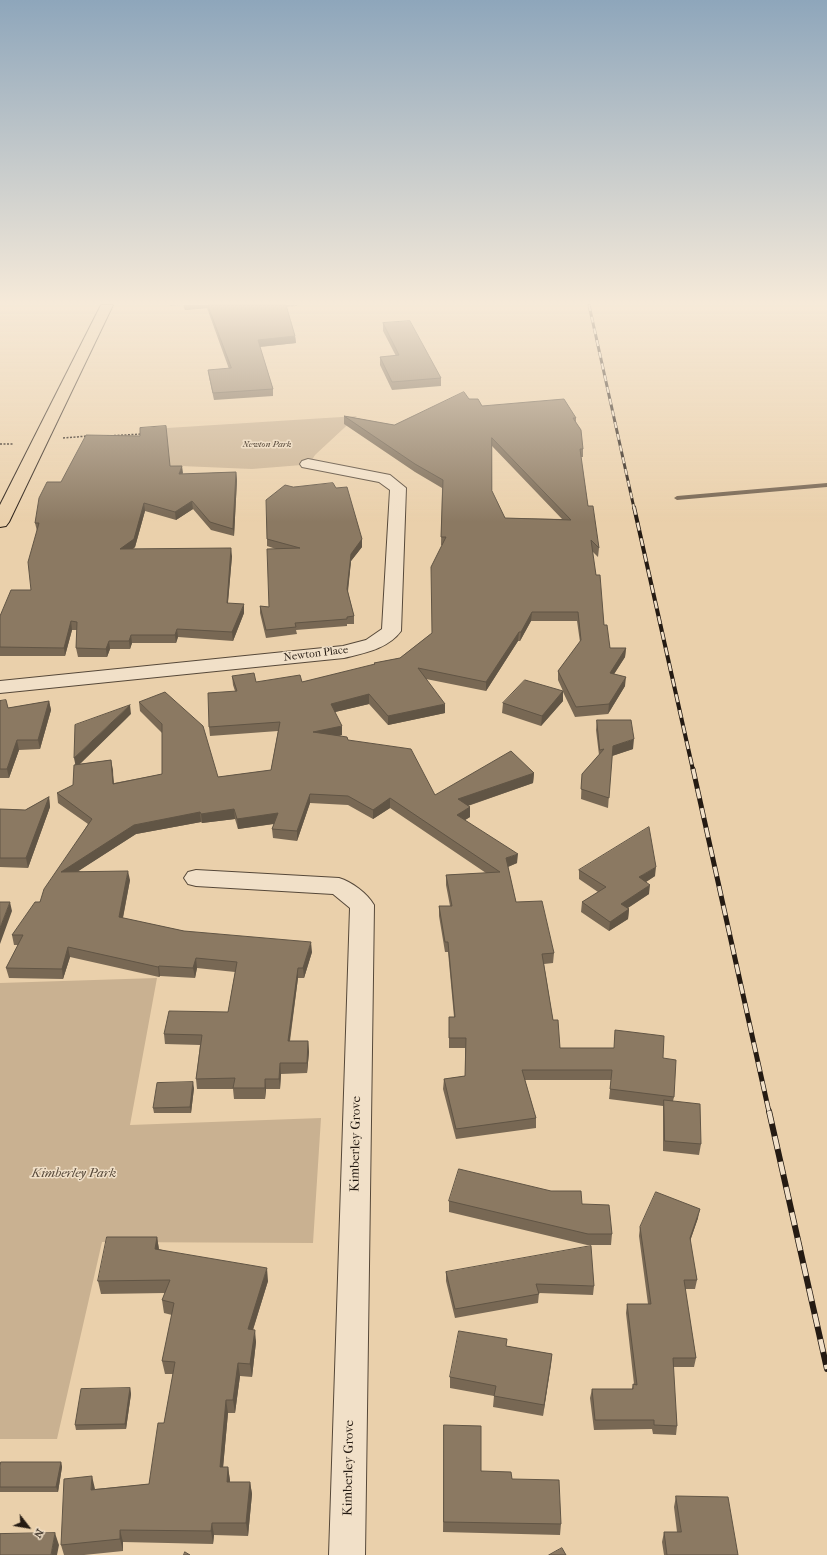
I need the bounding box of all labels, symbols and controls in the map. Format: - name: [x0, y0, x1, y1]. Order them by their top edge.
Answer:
- park label: Newton Park: [242, 440, 292, 450]
- street label: Newton Place: [283, 643, 349, 665]
- street label: Kimberley Grove: [347, 1096, 365, 1192]
- park label: Kimberley Park: [32, 1166, 116, 1182]
- street label: Kimberley Grove: [340, 1420, 358, 1516]
- north arrow: [8, 1507, 48, 1547]
- text: N: [31, 1527, 46, 1540]

